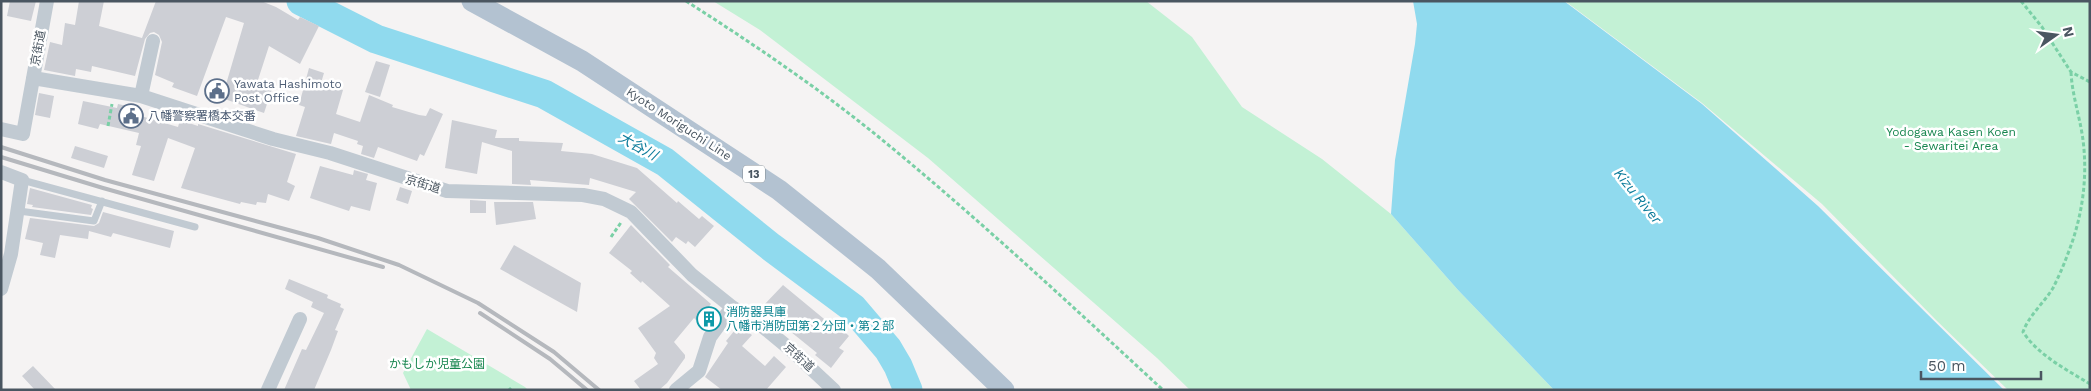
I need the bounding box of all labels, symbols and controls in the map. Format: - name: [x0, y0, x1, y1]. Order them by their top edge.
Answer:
- north arrow: [2031, 10, 2081, 60]
- text: N: [2060, 25, 2078, 39]
- street label: 京街道: [28, 29, 48, 67]
- place label: Yawata Hashimoto Post Office: [234, 77, 342, 105]
- public building icon: Yawata Hashimoto Post Office: [204, 78, 230, 104]
- street label: Kyoto Moriguchi Line: [624, 85, 734, 163]
- public building icon: 八幡警察署橋本交番: [118, 103, 144, 129]
- place label: 八幡警察署橋本交番: [148, 109, 256, 123]
- park label: Yodogawa Kasen Koen - Sewaritei Area: [1886, 125, 2016, 153]
- water label: 大谷川: [616, 129, 662, 164]
- road number: 13: [743, 165, 765, 182]
- water label: Kizu River: [1611, 165, 1665, 227]
- street label: 京街道: [404, 172, 442, 196]
- place label: 消防器具庫 八幡市消防団第２分団・第２部: [726, 305, 894, 333]
- building icon: 消防器具庫 八幡市消防団第２分団・第２部: [696, 306, 722, 332]
- street label: 京街道: [781, 340, 817, 374]
- scale bar: [1921, 348, 2041, 380]
- park label: かもしか児童公園: [389, 357, 485, 371]
- text: 50 m: [1928, 357, 1965, 375]

